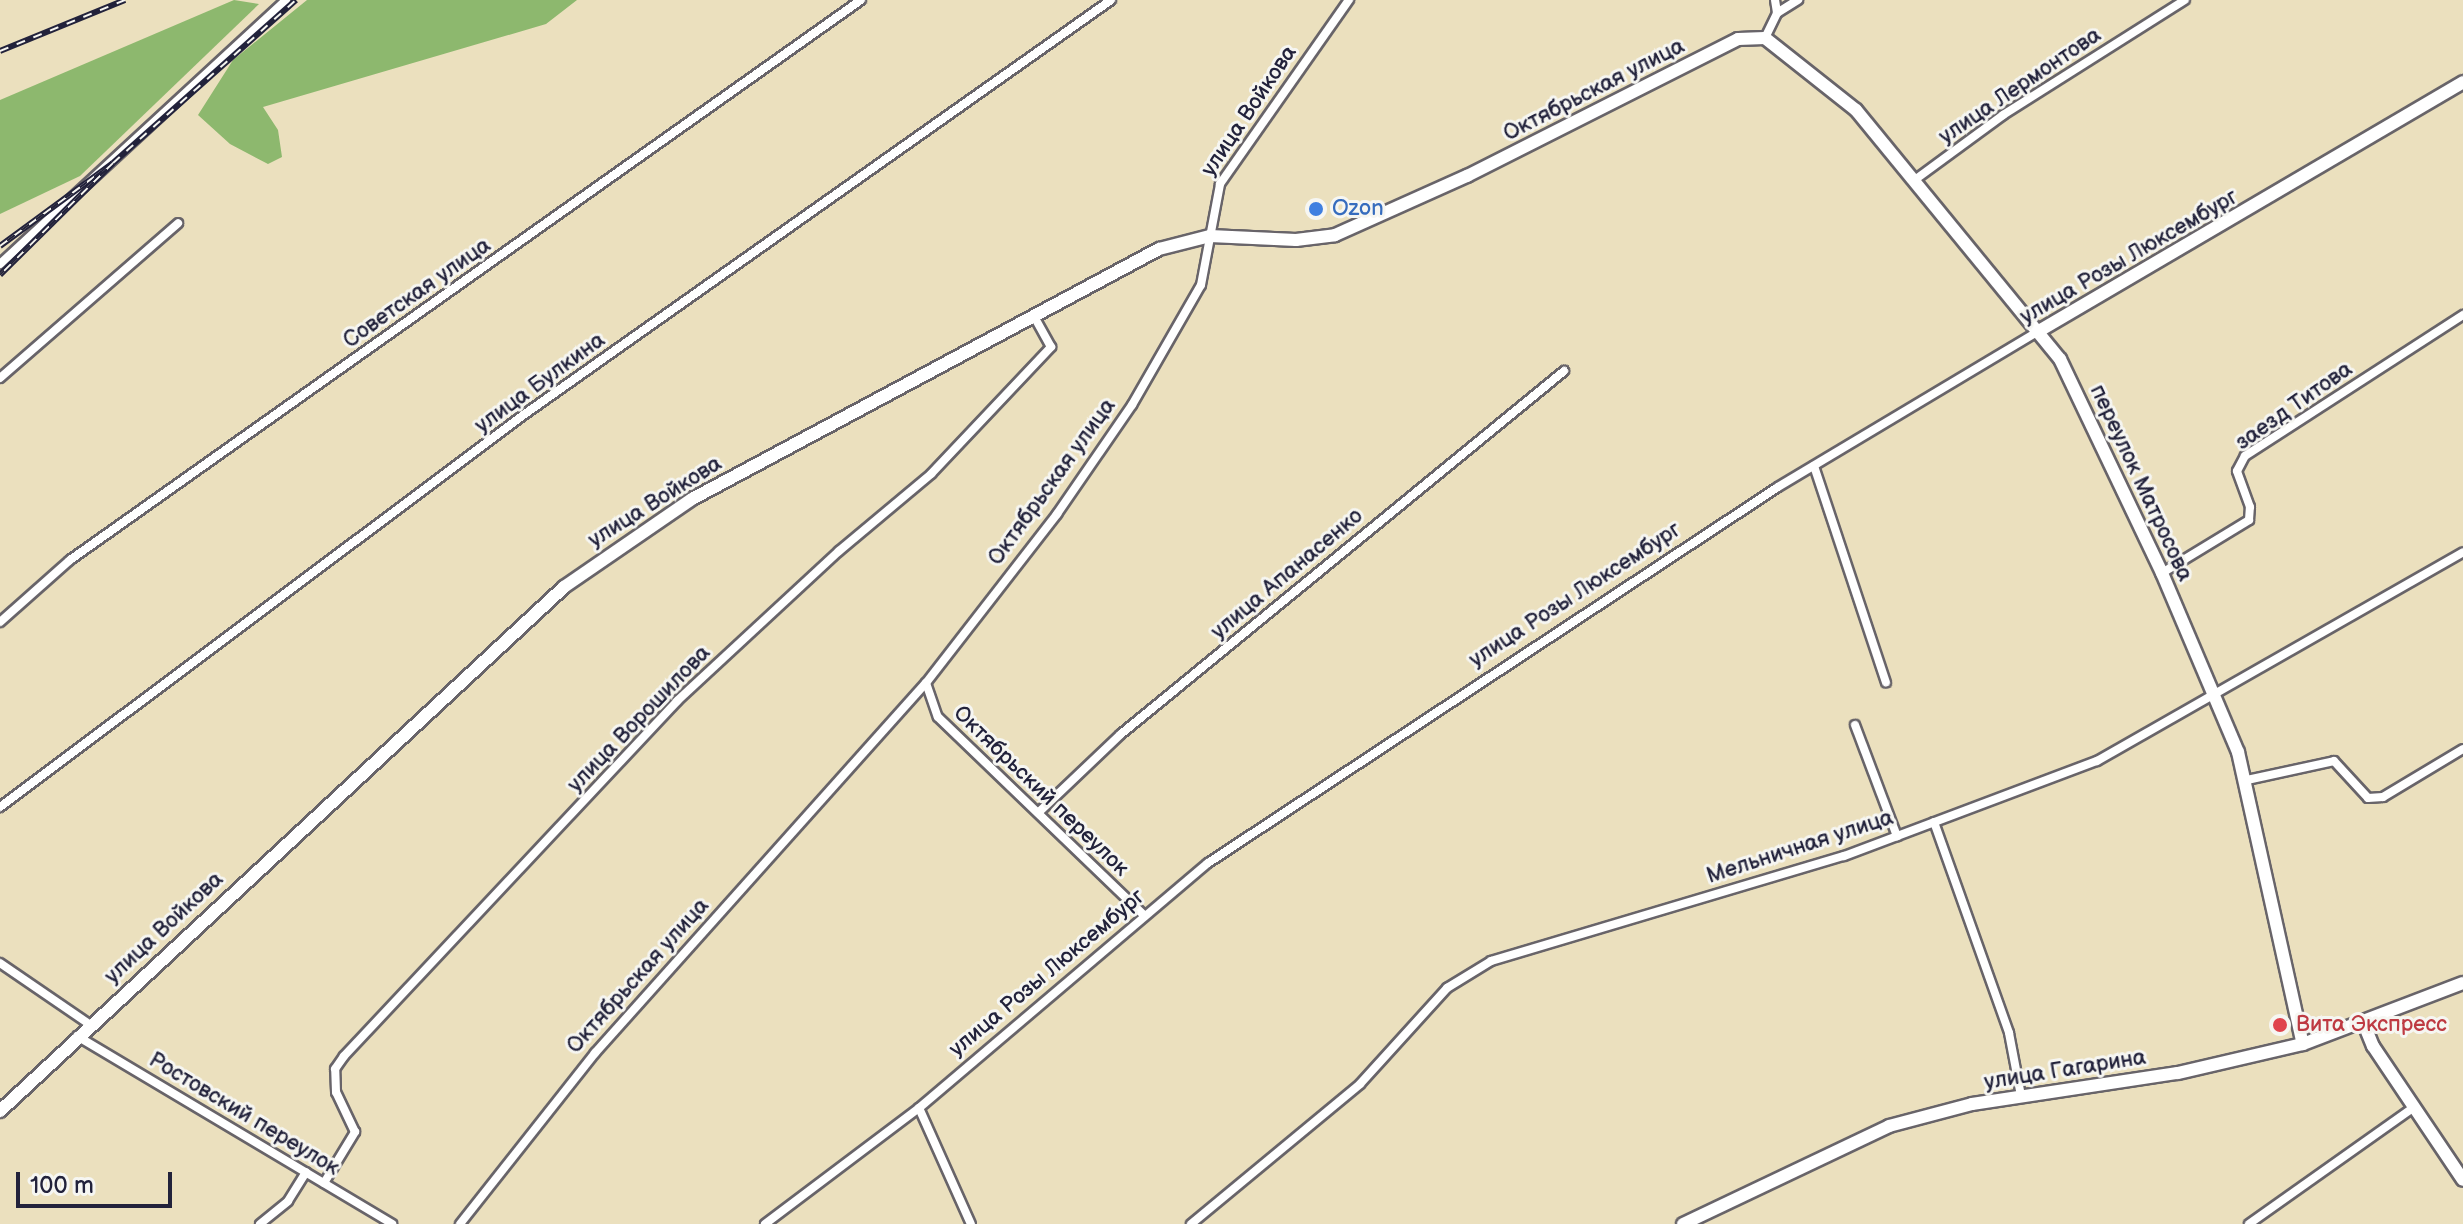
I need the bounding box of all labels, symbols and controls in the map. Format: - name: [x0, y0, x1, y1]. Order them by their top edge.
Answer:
- street label: улица Лермонтова: [1934, 22, 2106, 150]
- street label: Октябрьская улица: [1499, 33, 1689, 147]
- street label: улица Войкова: [1196, 41, 1302, 181]
- street label: улица Розы Люксембург: [2016, 184, 2242, 330]
- place label: Ozon: [1332, 196, 1384, 222]
- marker: Ozon: [1307, 200, 1325, 218]
- street label: Советская улица: [338, 232, 496, 354]
- street label: улица Булкина: [470, 327, 610, 439]
- street label: заезд Титова: [2230, 356, 2358, 456]
- street label: переулок Матросова: [2084, 381, 2198, 585]
- street label: Октябрьская улица: [983, 394, 1121, 570]
- street label: улица Войкова: [583, 450, 727, 554]
- street label: улица Апанасенко: [1206, 503, 1368, 645]
- street label: улица Розы Люксембург: [1464, 517, 1686, 673]
- street label: улица Ворошилова: [562, 640, 716, 798]
- street label: Октябрьский переулок: [948, 700, 1134, 882]
- street label: Мельничная улица: [1703, 804, 1897, 890]
- street label: улица Войкова: [99, 866, 229, 990]
- street label: улица Розы Люксембург: [944, 884, 1150, 1062]
- street label: Октябрьская улица: [561, 893, 715, 1059]
- place label: Вита Экспресс: [2296, 1012, 2447, 1038]
- marker: Вита Экспресс: [2271, 1016, 2289, 1034]
- street label: улица Гагарина: [1982, 1044, 2148, 1096]
- street label: Ростовский переулок: [144, 1047, 344, 1181]
- scale bar: [20, 1156, 176, 1206]
- text: 100 m: [30, 1171, 94, 1200]

